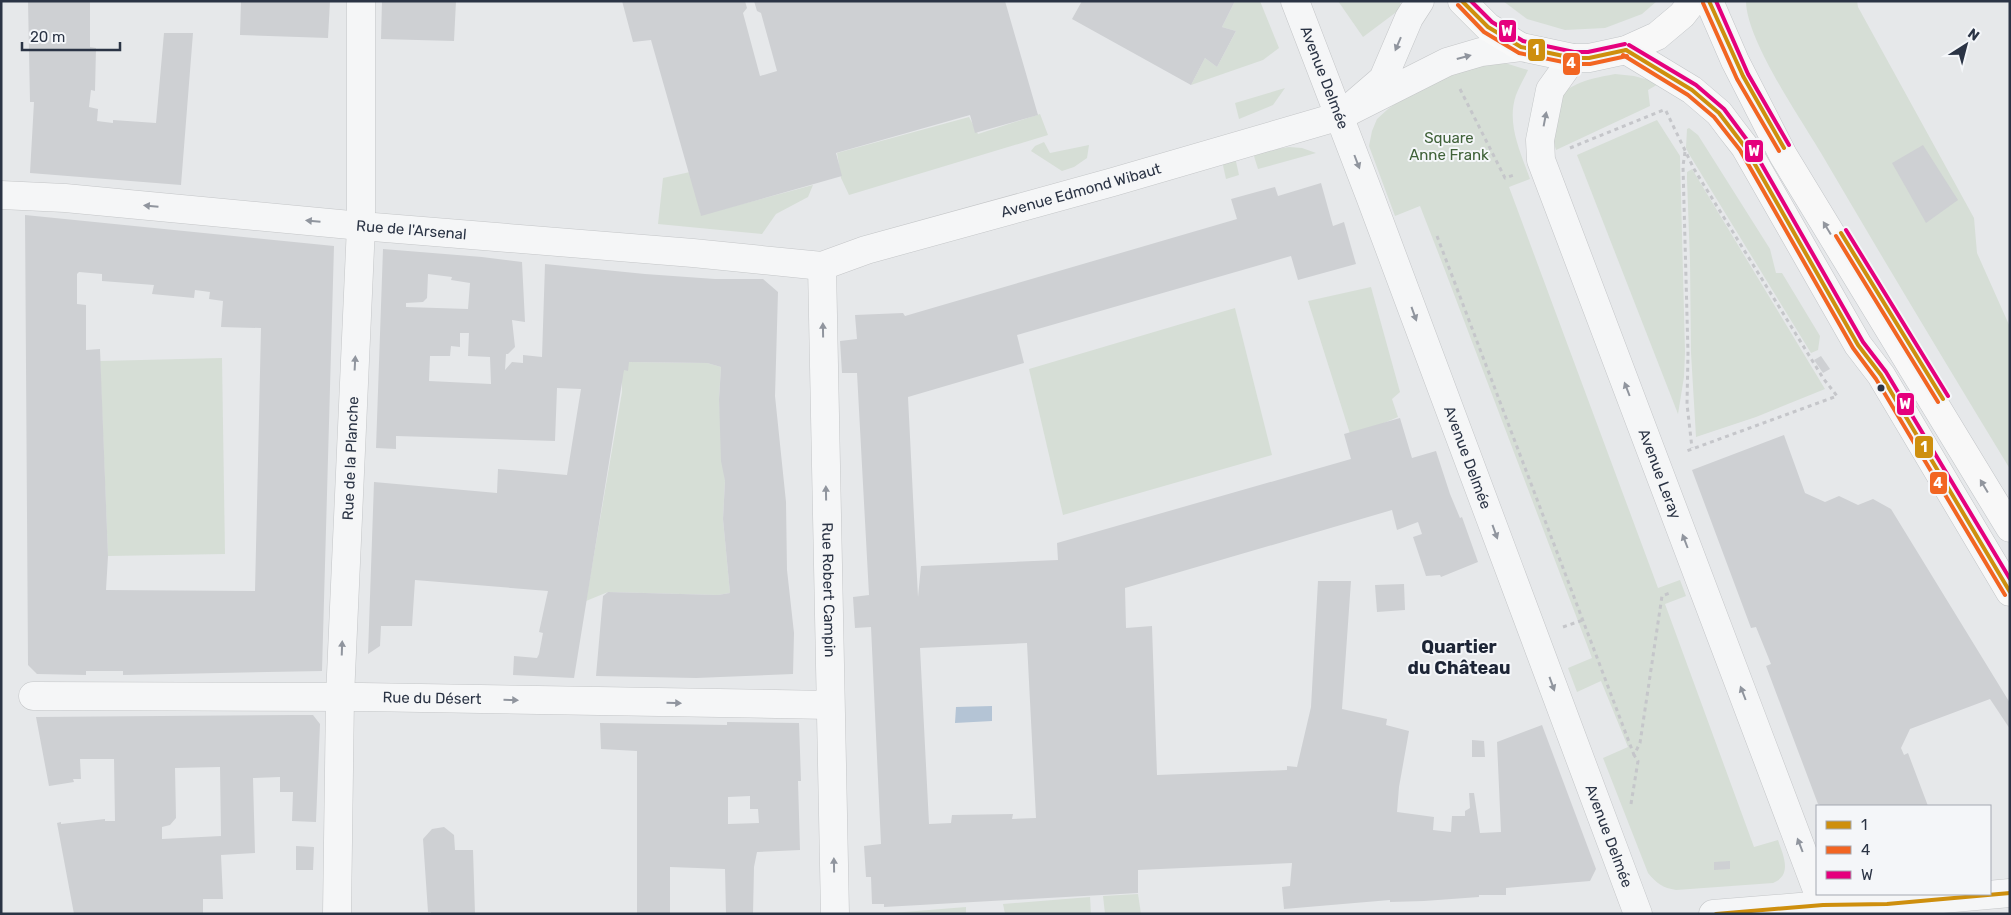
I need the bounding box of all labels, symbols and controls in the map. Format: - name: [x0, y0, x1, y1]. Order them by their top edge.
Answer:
- line badge: W: [1498, 19, 1517, 43]
- scale bar: [22, 20, 120, 52]
- north arrow: [1941, 20, 1991, 70]
- text: W: [1501, 23, 1513, 40]
- street label: Avenue Delmée: [1296, 24, 1352, 132]
- text: N: [1964, 25, 1982, 45]
- text: 20 m: [30, 28, 65, 46]
- one-way arrow: [1394, 37, 1402, 51]
- line badge: 1: [1527, 38, 1546, 62]
- text: 1: [1533, 42, 1540, 59]
- line badge: 4: [1562, 52, 1581, 76]
- one-way arrow: [1456, 53, 1472, 61]
- text: 4: [1566, 55, 1576, 72]
- one-way arrow: [1541, 111, 1549, 127]
- park label: Square Anne Frank: [1409, 129, 1489, 164]
- line badge: W: [1744, 139, 1764, 163]
- text: W: [1748, 143, 1760, 160]
- one-way arrow: [1353, 155, 1361, 170]
- street label: Avenue Edmond Wibaut: [999, 159, 1163, 221]
- one-way arrow: [143, 202, 159, 210]
- one-way arrow: [304, 217, 320, 225]
- street label: Rue de l'Arsenal: [356, 217, 467, 244]
- one-way arrow: [1823, 221, 1832, 234]
- one-way arrow: [1410, 307, 1418, 322]
- one-way arrow: [819, 322, 827, 338]
- one-way arrow: [351, 355, 359, 371]
- one-way arrow: [1623, 382, 1631, 396]
- unlabelled marker: [1876, 383, 1886, 393]
- line badge: W: [1896, 392, 1915, 416]
- street label: Rue de la Planche: [339, 396, 362, 521]
- text: W: [1899, 396, 1911, 413]
- street label: Avenue Delmée: [1440, 403, 1495, 512]
- street label: Avenue Leray: [1634, 426, 1685, 521]
- line badge: 1: [1914, 435, 1934, 459]
- text: 1: [1921, 439, 1928, 456]
- line badge: 4: [1929, 471, 1948, 495]
- text: 4: [1933, 475, 1943, 492]
- one-way arrow: [1980, 480, 1989, 493]
- one-way arrow: [822, 484, 830, 500]
- street label: Rue Robert Campin: [818, 522, 839, 658]
- one-way arrow: [1491, 525, 1499, 540]
- one-way arrow: [1681, 533, 1689, 548]
- district label: Quartier du Château: [1408, 636, 1510, 679]
- one-way arrow: [339, 640, 347, 656]
- one-way arrow: [1548, 677, 1556, 692]
- one-way arrow: [1739, 685, 1747, 700]
- street label: Rue du Désert: [382, 688, 482, 708]
- one-way arrow: [503, 696, 519, 704]
- one-way arrow: [666, 699, 682, 707]
- street label: Avenue Delmée: [1581, 782, 1636, 890]
- legend: [1816, 805, 1991, 895]
- text: 1: [1861, 816, 1867, 834]
- one-way arrow: [1796, 837, 1804, 852]
- text: 4: [1861, 841, 1870, 859]
- one-way arrow: [830, 857, 838, 873]
- text: W: [1861, 866, 1873, 884]

